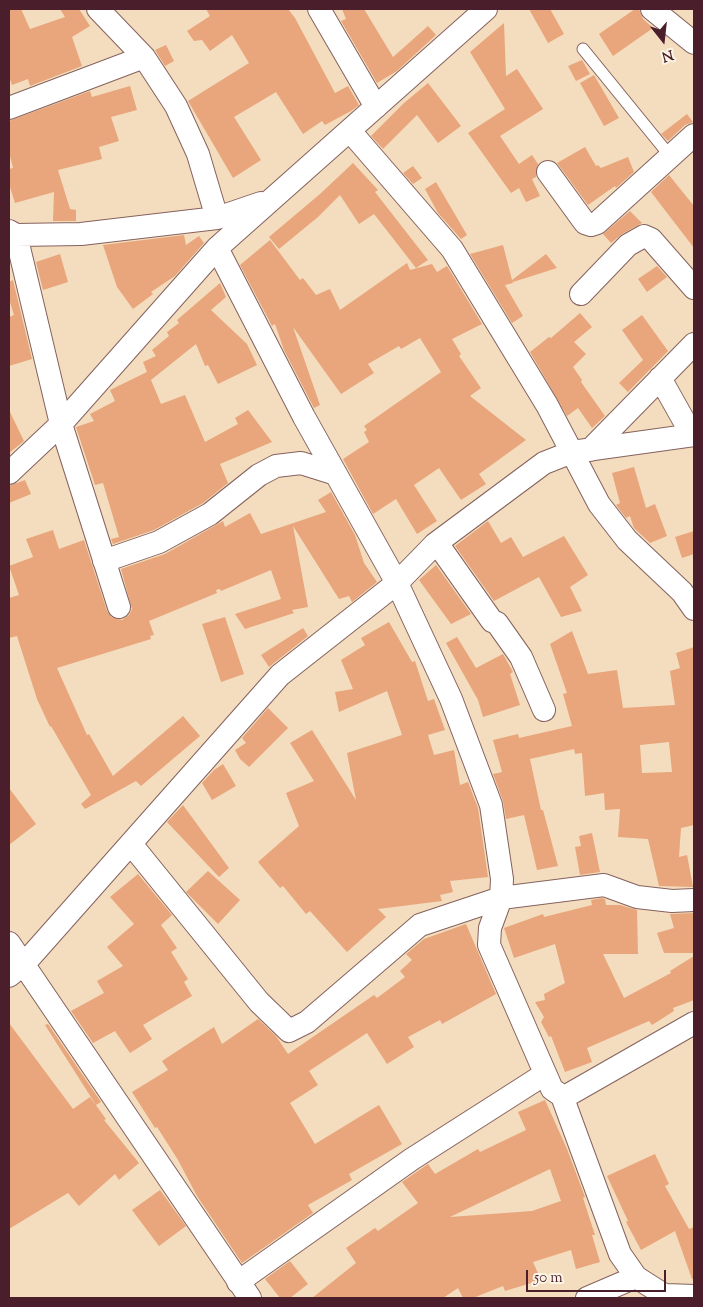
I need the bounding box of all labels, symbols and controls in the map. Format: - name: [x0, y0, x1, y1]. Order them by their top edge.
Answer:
- north arrow: [638, 15, 688, 65]
- text: N: [659, 43, 675, 66]
- scale bar: [528, 1260, 668, 1292]
- text: 50 m: [534, 1268, 563, 1289]

